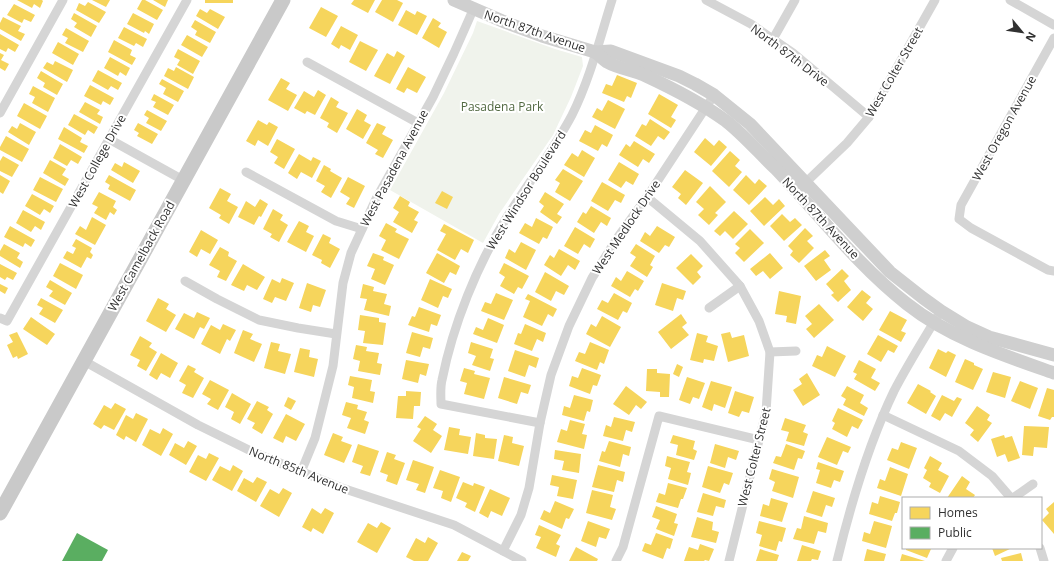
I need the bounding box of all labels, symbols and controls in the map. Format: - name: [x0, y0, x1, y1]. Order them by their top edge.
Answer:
- street label: North 87th Avenue: [482, 6, 588, 56]
- north arrow: [1002, 12, 1042, 52]
- street label: North 87th Drive: [747, 20, 833, 90]
- street label: West Colter Street: [861, 24, 927, 120]
- text: N: [1022, 30, 1040, 45]
- street label: West Oregon Avenue: [968, 72, 1040, 184]
- park label: Pasadena Park: [461, 98, 544, 115]
- street label: West Pasadena Avenue: [356, 106, 432, 229]
- street label: West College Drive: [64, 111, 130, 211]
- street label: West Windsor Boulevard: [482, 127, 570, 253]
- street label: North 87th Avenue: [779, 173, 864, 263]
- street label: West Medlock Drive: [588, 176, 664, 278]
- street label: West Camelback Road: [104, 198, 178, 314]
- street label: West Colter Street: [733, 406, 775, 508]
- street label: North 85th Avenue: [247, 442, 352, 498]
- legend: [902, 497, 1042, 549]
- text: Homes: [938, 504, 978, 521]
- text: Public: [938, 524, 972, 541]

